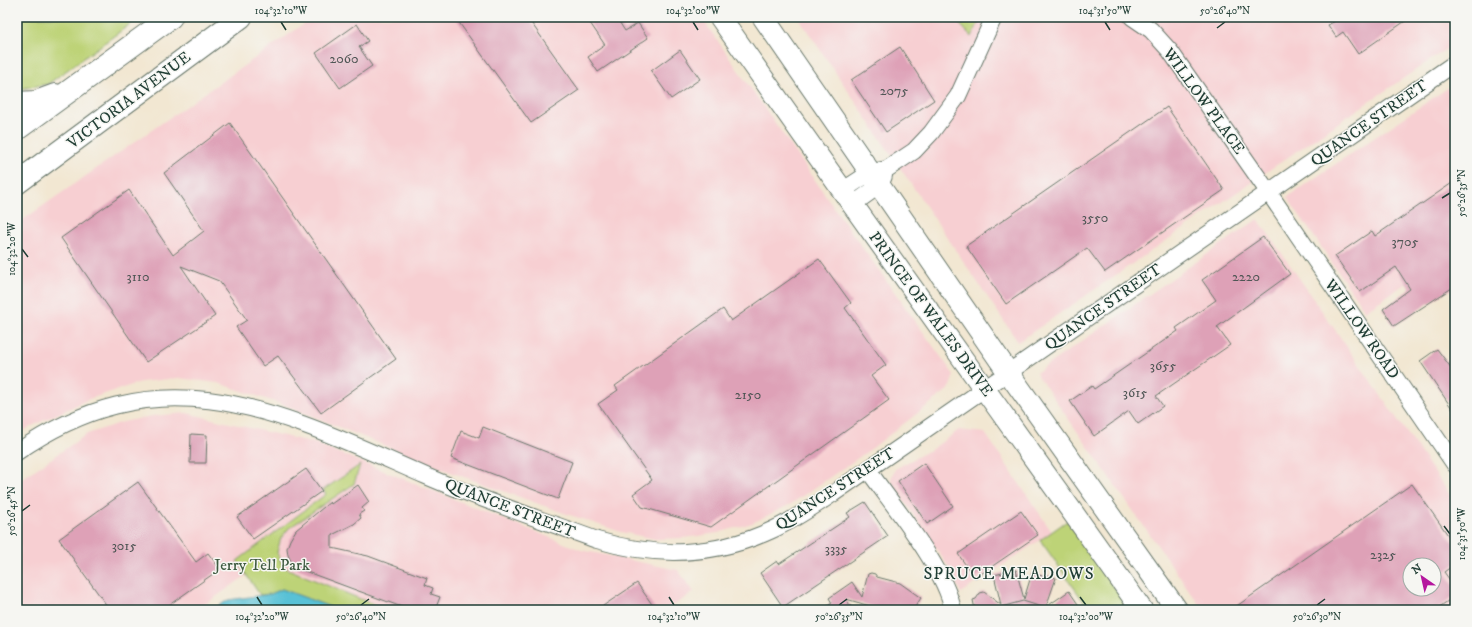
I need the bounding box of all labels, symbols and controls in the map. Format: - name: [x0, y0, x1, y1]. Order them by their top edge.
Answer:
- text: 104°32'10"W: [255, 5, 308, 17]
- text: 104°32'00"W: [666, 5, 721, 17]
- text: 104°31'50"W: [1079, 5, 1132, 17]
- text: 50°26'40"N: [1200, 5, 1250, 17]
- street label: WILLOW PLACE: [1158, 43, 1249, 158]
- street label: VICTORIA AVENUE: [63, 47, 195, 154]
- house number: 2060: [329, 50, 359, 68]
- street label: QUANCE STREET: [1307, 75, 1431, 171]
- house number: 2075: [880, 82, 908, 100]
- text: 50°26'35"N: [1456, 169, 1468, 217]
- house number: 3550: [1082, 209, 1108, 227]
- text: 104°32'20"W: [6, 221, 18, 276]
- street label: PRINCE OF WALES DRIVE: [864, 228, 998, 400]
- house number: 3705: [1391, 233, 1419, 251]
- street label: QUANCE STREET: [1041, 259, 1165, 355]
- house number: 3110: [127, 268, 150, 286]
- house number: 2220: [1232, 268, 1260, 286]
- street label: WILLOW ROAD: [1320, 274, 1404, 383]
- house number: 3655: [1150, 357, 1176, 375]
- house number: 3615: [1123, 384, 1147, 402]
- house number: 2150: [735, 386, 761, 404]
- street label: QUANCE STREET: [772, 443, 898, 535]
- street label: QUANCE STREET: [442, 474, 578, 542]
- text: 50°26'45"N: [6, 486, 18, 536]
- text: 104°31'50"W: [1456, 507, 1468, 560]
- house number: 3015: [112, 537, 136, 555]
- house number: 3335: [825, 540, 847, 558]
- house number: 2325: [1370, 546, 1396, 564]
- park label: Jerry Tell Park: [212, 555, 310, 575]
- north arrow: [1402, 557, 1442, 597]
- text: N: [1409, 561, 1425, 578]
- district label: SPRUCE MEADOWS: [923, 563, 1095, 585]
- text: 104°32'20"W: [235, 611, 290, 623]
- text: 50°26'40"N: [336, 611, 386, 623]
- text: 104°32'10"W: [648, 611, 701, 623]
- text: 50°26'35"N: [815, 611, 863, 623]
- text: 104°32'00"W: [1059, 611, 1114, 623]
- text: 50°26'30"N: [1293, 611, 1341, 623]

